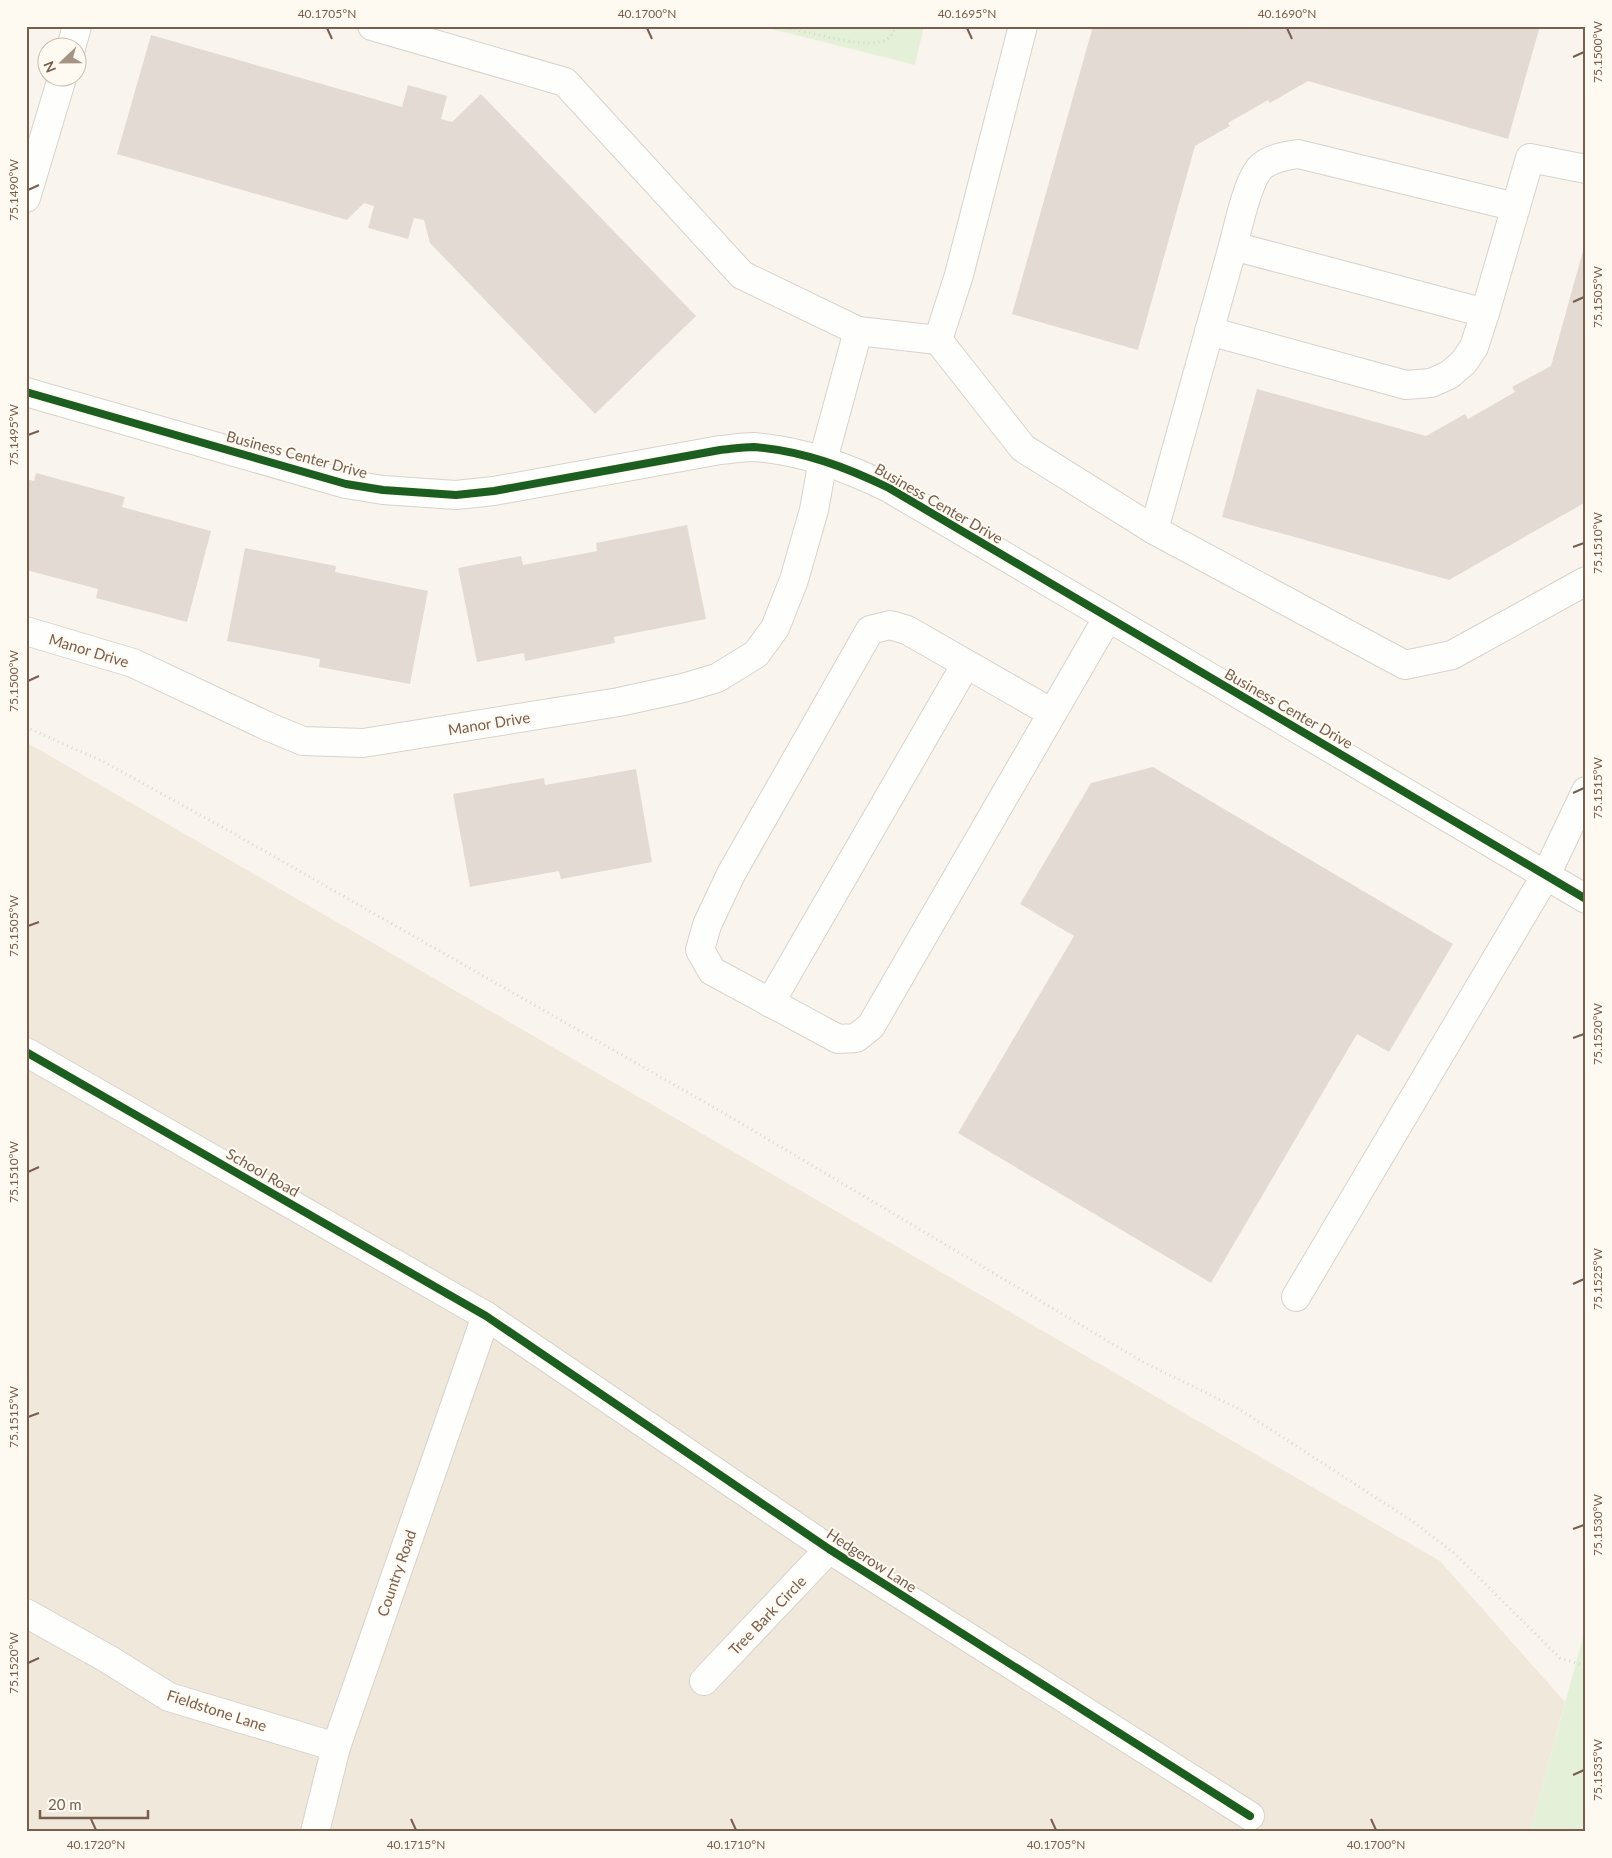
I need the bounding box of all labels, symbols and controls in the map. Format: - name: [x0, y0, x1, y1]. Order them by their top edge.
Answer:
- text: 40.1705°N: [298, 6, 356, 21]
- text: 40.1700°N: [618, 6, 676, 21]
- text: 40.1695°N: [938, 6, 996, 21]
- text: 40.1690°N: [1258, 6, 1316, 21]
- text: 75.1500°W: [1590, 20, 1605, 83]
- north arrow: [38, 38, 88, 88]
- text: N: [40, 59, 59, 75]
- text: 75.1490°W: [6, 158, 21, 221]
- text: 75.1505°W: [1590, 265, 1605, 328]
- text: 75.1495°W: [6, 403, 21, 466]
- street label: Business Center Drive: [225, 427, 370, 481]
- street label: Business Center Drive: [872, 459, 1006, 547]
- text: 75.1510°W: [1590, 511, 1605, 574]
- street label: Manor Drive: [47, 629, 131, 671]
- text: 75.1500°W: [6, 649, 21, 712]
- street label: Business Center Drive: [1222, 664, 1356, 752]
- street label: Manor Drive: [447, 708, 531, 738]
- text: 75.1515°W: [1590, 756, 1605, 819]
- text: 75.1505°W: [6, 894, 21, 957]
- text: 75.1520°W: [1590, 1002, 1605, 1065]
- text: 75.1510°W: [6, 1140, 21, 1203]
- street label: School Road: [223, 1144, 303, 1200]
- text: 75.1525°W: [1590, 1247, 1605, 1310]
- text: 75.1515°W: [6, 1385, 21, 1448]
- text: 75.1530°W: [1590, 1493, 1605, 1556]
- street label: Hedgerow Lane: [824, 1524, 920, 1596]
- street label: Country Road: [373, 1527, 419, 1619]
- street label: Tree Bark Circle: [725, 1572, 809, 1658]
- text: 75.1520°W: [6, 1631, 21, 1694]
- street label: Fieldstone Lane: [165, 1685, 269, 1735]
- text: 75.1535°W: [1590, 1738, 1605, 1801]
- scale bar: [40, 1788, 148, 1820]
- text: 20 m: [48, 1795, 82, 1813]
- text: 40.1720°N: [67, 1837, 125, 1852]
- text: 40.1715°N: [387, 1837, 445, 1852]
- text: 40.1710°N: [707, 1837, 765, 1852]
- text: 40.1705°N: [1027, 1837, 1085, 1852]
- text: 40.1700°N: [1347, 1837, 1405, 1852]

